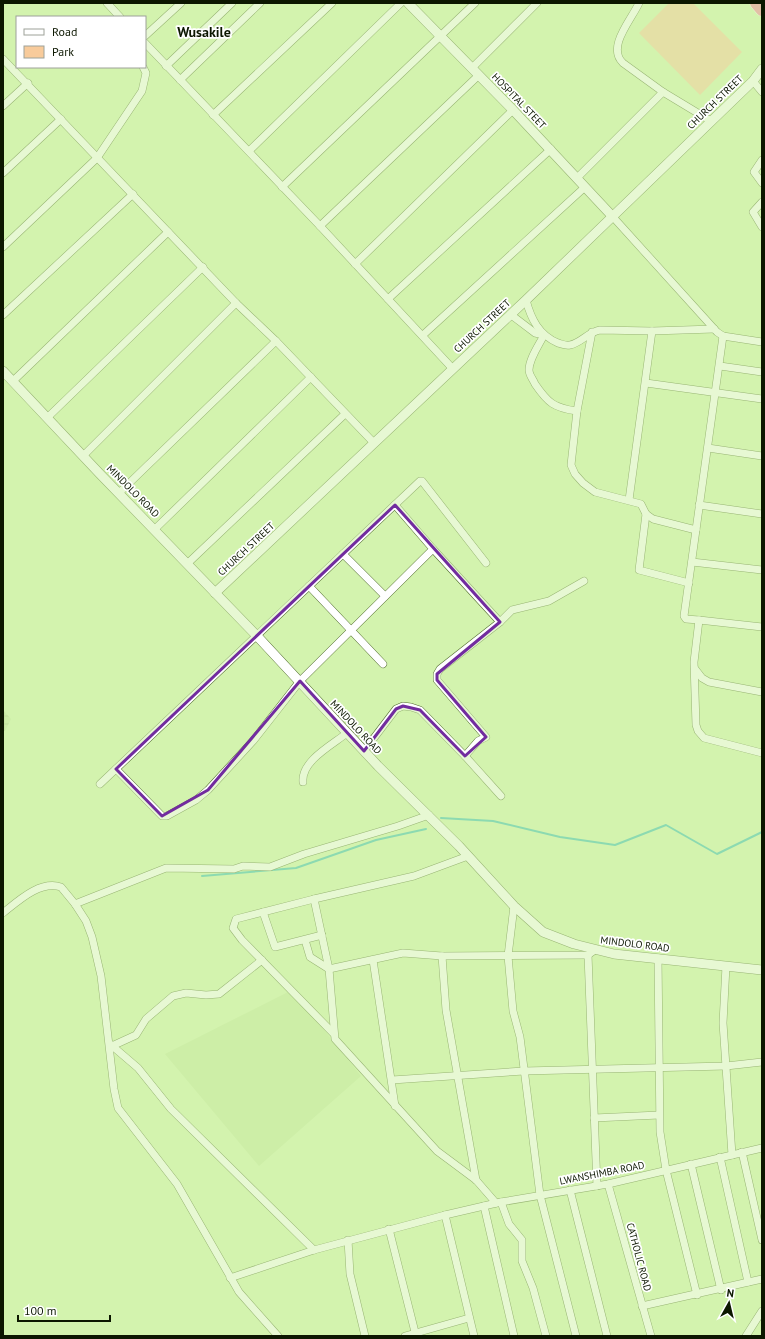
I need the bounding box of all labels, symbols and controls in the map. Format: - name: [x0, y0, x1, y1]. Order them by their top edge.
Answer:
- legend: [16, 16, 146, 68]
- district label: Wusakile: [177, 23, 231, 41]
- text: Road: [52, 24, 77, 39]
- text: Park: [52, 44, 74, 59]
- street label: HOSPITAL STEET: [489, 70, 549, 132]
- street label: CHURCH STREET: [684, 72, 746, 132]
- street label: CHURCH STREET: [451, 296, 513, 356]
- street label: MINDOLO ROAD: [104, 462, 162, 520]
- street label: CHURCH STREET: [215, 519, 277, 579]
- street label: MINDOLO ROAD: [328, 697, 384, 757]
- street label: MINDOLO ROAD: [600, 933, 670, 955]
- street label: LWANSHIMBA ROAD: [558, 1158, 646, 1188]
- street label: CATHOLIC ROAD: [624, 1221, 654, 1293]
- north arrow: [709, 1283, 749, 1323]
- text: N: [726, 1286, 735, 1301]
- scale bar: [18, 1297, 110, 1323]
- text: 100 m: [24, 1303, 57, 1318]

